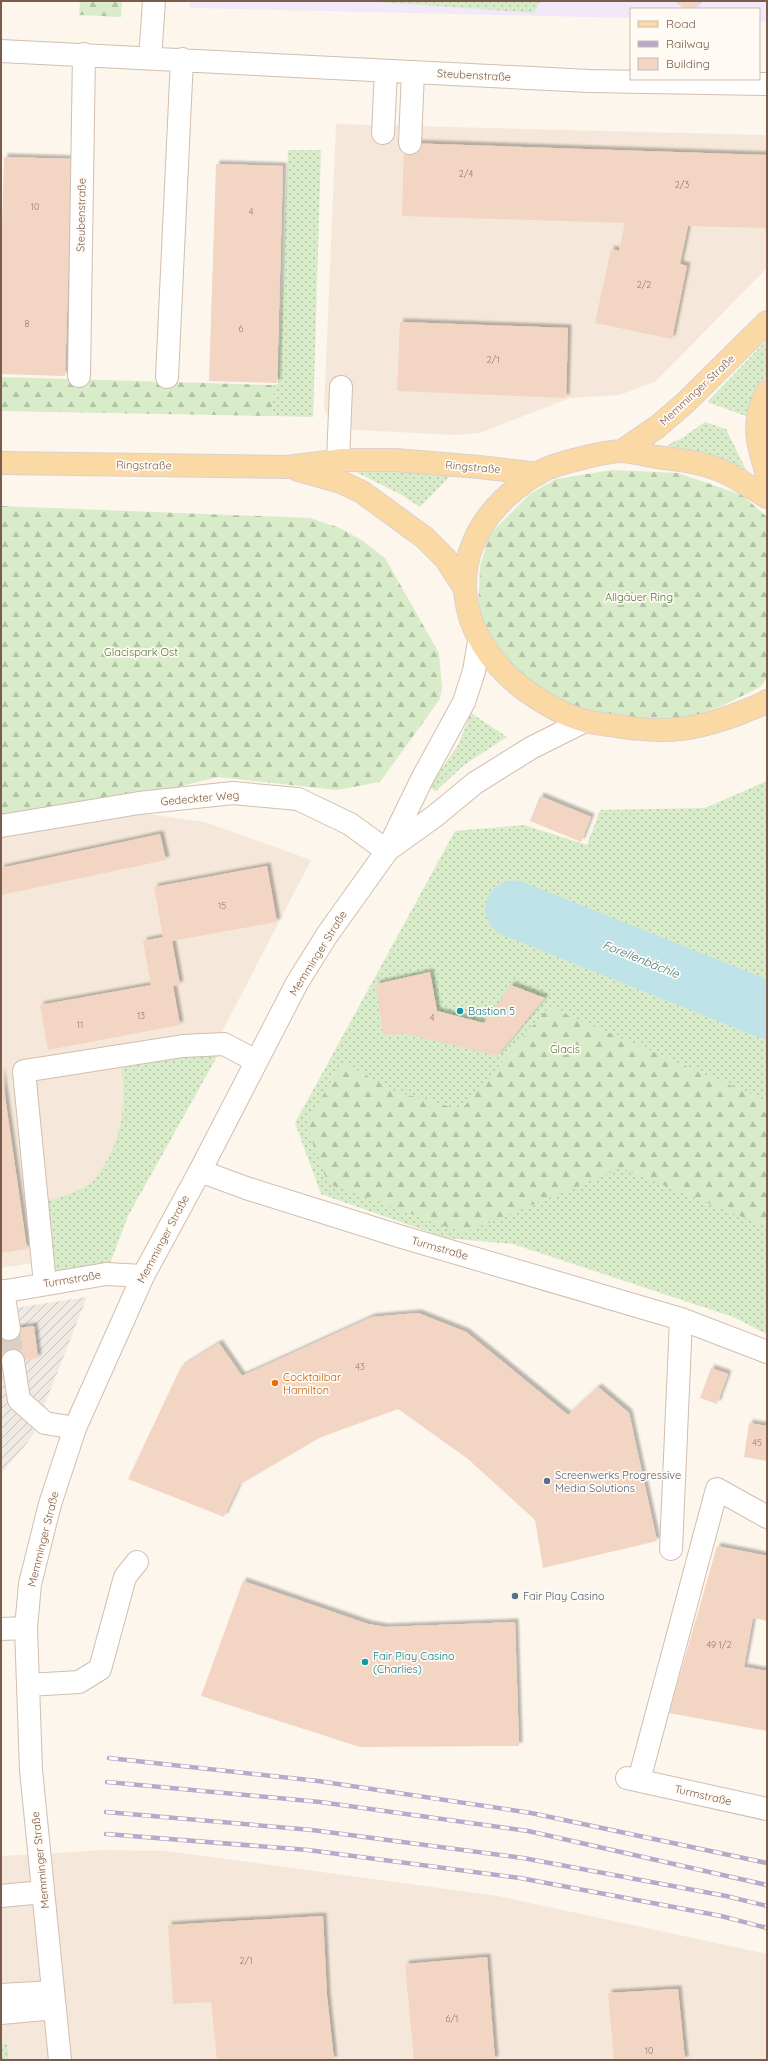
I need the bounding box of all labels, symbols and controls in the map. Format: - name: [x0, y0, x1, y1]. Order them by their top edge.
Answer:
- legend: [630, 8, 760, 80]
- text: Road: [666, 16, 696, 31]
- text: Railway: [666, 36, 710, 51]
- text: Building: [666, 56, 710, 71]
- street label: Steubenstraße: [437, 66, 511, 84]
- house number: 2/4: [459, 168, 473, 179]
- street label: Steubenstraße: [73, 178, 89, 252]
- house number: 2/3: [675, 179, 689, 190]
- house number: 10: [31, 201, 39, 212]
- house number: 4: [249, 206, 254, 217]
- house number: 2/2: [637, 279, 651, 290]
- house number: 8: [25, 318, 30, 329]
- house number: 6: [239, 323, 244, 334]
- street label: Memminger Straße: [656, 352, 738, 428]
- house number: 2/1: [486, 354, 500, 365]
- street label: Ringstraße: [116, 458, 172, 472]
- street label: Ringstraße: [445, 458, 501, 476]
- park label: Allgäuer Ring: [605, 590, 673, 604]
- park label: Glacispark Ost: [104, 645, 178, 659]
- street label: Gedeckter Weg: [160, 788, 240, 808]
- house number: 15: [218, 900, 226, 911]
- street label: Memminger Straße: [286, 908, 350, 998]
- water label: Forellenbächle: [601, 937, 683, 982]
- place label: Bastion 5: [468, 1004, 515, 1018]
- marker: Bastion 5: [455, 1006, 465, 1016]
- house number: 13: [137, 1010, 145, 1021]
- house number: 4: [430, 1012, 435, 1023]
- house number: 11: [77, 1019, 83, 1030]
- park label: Glacis: [550, 1042, 580, 1056]
- street label: Memminger Straße: [134, 1193, 192, 1285]
- street label: Turmstraße: [410, 1233, 470, 1263]
- street label: Turmstraße: [42, 1268, 102, 1290]
- house number: 43: [355, 1361, 365, 1372]
- place label: Cocktailbar Hamilton: [283, 1370, 342, 1397]
- marker: Cocktailbar Hamilton: [270, 1378, 280, 1388]
- house number: 45: [752, 1437, 762, 1448]
- place label: Screenwerks Progressive Media Solutions: [555, 1468, 681, 1495]
- marker: Screenwerks Progressive Media Solutions: [542, 1476, 552, 1486]
- street label: Memminger Straße: [24, 1490, 62, 1588]
- place label: Fair Play Casino: [523, 1589, 605, 1603]
- marker: Fair Play Casino: [510, 1591, 520, 1601]
- house number: 49 1/2: [706, 1639, 732, 1650]
- place label: Fair Play Casino (Charlies): [373, 1649, 455, 1676]
- marker: Fair Play Casino (Charlies): [360, 1657, 370, 1667]
- street label: Turmstraße: [673, 1782, 733, 1808]
- street label: Memminger Straße: [28, 1811, 52, 1909]
- house number: 2/1: [239, 1955, 253, 1966]
- house number: 6/1: [446, 2013, 458, 2024]
- house number: 10: [645, 2045, 653, 2056]

